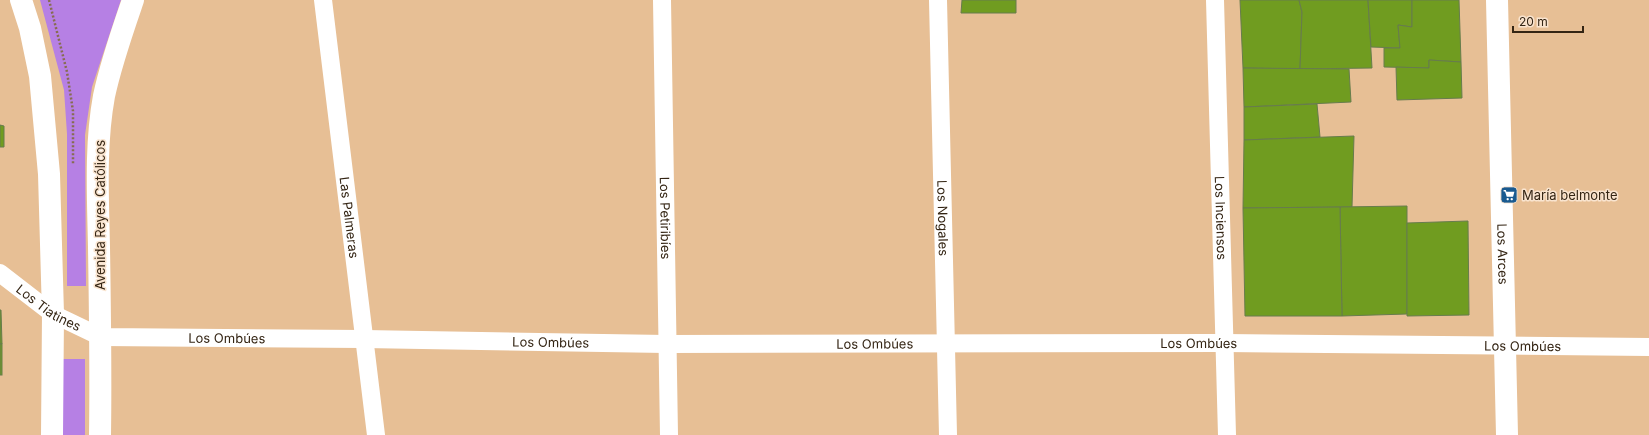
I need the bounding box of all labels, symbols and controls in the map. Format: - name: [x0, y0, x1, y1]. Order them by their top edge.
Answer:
- scale bar: [1513, 8, 1583, 34]
- text: 20 m: [1519, 14, 1548, 29]
- street label: Avenida Reyes Católicos: [92, 140, 108, 290]
- street label: Las Palmeras: [337, 176, 362, 259]
- street label: Los Petiribíes: [657, 176, 674, 260]
- street label: Los Inciensos: [1212, 176, 1230, 260]
- street label: Los Nogales: [934, 180, 952, 256]
- supermarket icon: María belmonte: [1499, 185, 1519, 205]
- place label: María belmonte: [1522, 187, 1618, 203]
- street label: Los Arces: [1494, 223, 1512, 285]
- street label: Los Tiatines: [13, 281, 84, 334]
- street label: Los Ombúes: [188, 330, 266, 346]
- street label: Los Ombúes: [512, 333, 590, 351]
- street label: Los Ombúes: [1160, 335, 1237, 351]
- street label: Los Ombúes: [836, 336, 913, 352]
- street label: Los Ombúes: [1484, 337, 1561, 354]

